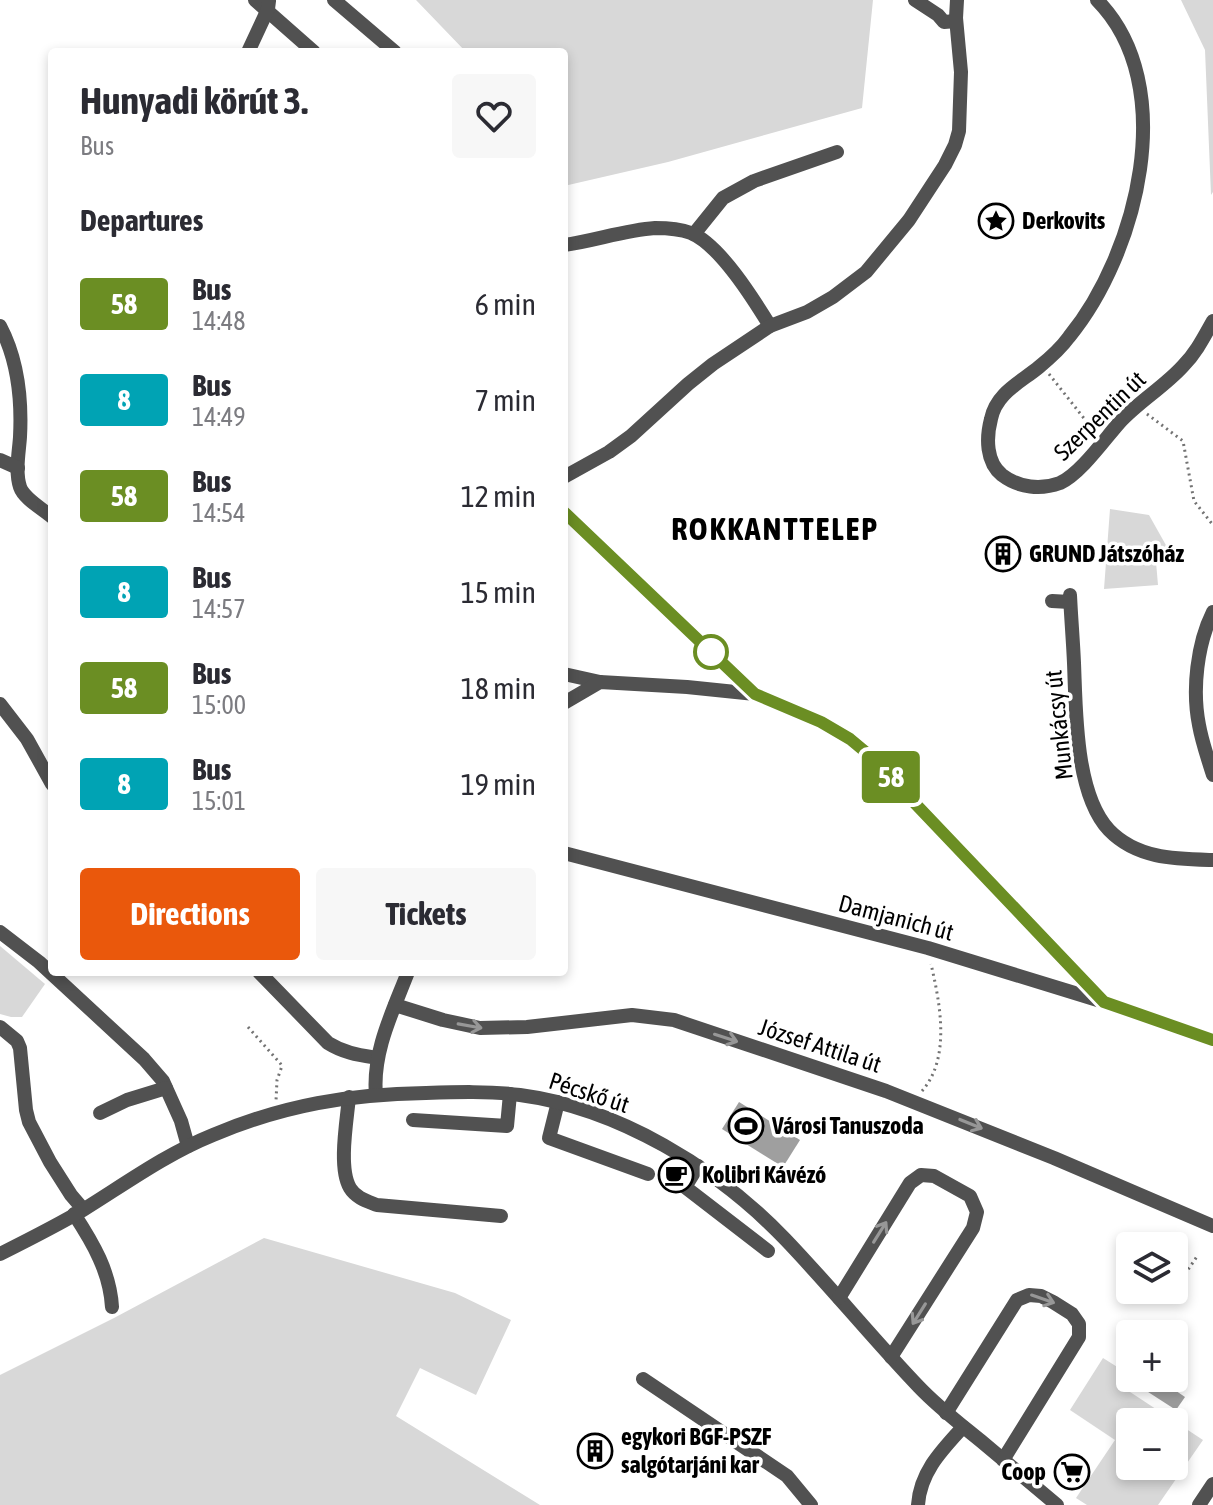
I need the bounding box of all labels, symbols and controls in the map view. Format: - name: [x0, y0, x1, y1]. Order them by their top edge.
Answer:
- button: heart: [452, 74, 536, 158]
- text: Hunyadi körút 3.: [80, 79, 308, 122]
- text: Bus: [80, 131, 114, 161]
- place icon: Derkovits: [977, 202, 1015, 240]
- text: Departures: [80, 203, 203, 237]
- place label: Derkovits: [1022, 207, 1106, 234]
- text: Bus: [192, 272, 231, 306]
- text: 6 min: [475, 287, 536, 321]
- text: 58: [111, 288, 137, 320]
- text: 14:48: [192, 306, 246, 336]
- street label: Szerpentin út: [1048, 365, 1151, 466]
- text: Bus: [192, 368, 231, 402]
- text: 7 min: [475, 383, 536, 417]
- text: 8: [117, 384, 131, 416]
- text: 14:49: [192, 402, 246, 432]
- text: Bus: [192, 464, 231, 498]
- text: 12 min: [461, 479, 536, 513]
- text: 58: [111, 480, 137, 512]
- text: 14:54: [192, 498, 246, 528]
- district label: ROKKANTTELEP: [671, 510, 879, 547]
- building icon: GRUND Játszóház: [984, 535, 1022, 573]
- place label: GRUND Játszóház: [1029, 540, 1184, 567]
- text: Bus: [192, 560, 231, 594]
- text: 15 min: [461, 575, 536, 609]
- text: 8: [117, 576, 131, 608]
- text: 14:57: [192, 594, 246, 624]
- unlabelled marker: [694, 635, 728, 669]
- text: Bus: [192, 656, 231, 690]
- street label: Munkácsy út: [1039, 669, 1078, 781]
- text: 18 min: [461, 671, 536, 705]
- text: 58: [111, 672, 137, 704]
- text: 15:00: [192, 690, 246, 720]
- line badge: 58: [855, 751, 927, 803]
- text: Bus: [192, 752, 231, 786]
- text: 58: [878, 761, 904, 793]
- text: 19 min: [461, 767, 536, 801]
- text: 8: [117, 768, 131, 800]
- text: 15:01: [192, 786, 246, 816]
- button: Directions: [80, 868, 300, 960]
- button: Tickets: [316, 868, 536, 960]
- street label: Damjanich út: [836, 889, 957, 946]
- street label: József Attila út: [756, 1013, 885, 1078]
- one-way arrow: [457, 1019, 482, 1034]
- one-way arrow: [713, 1031, 738, 1046]
- street label: Pécskő út: [546, 1067, 633, 1118]
- sports icon: Városi Tanuszoda: [727, 1107, 765, 1145]
- place label: Városi Tanuszoda: [771, 1112, 924, 1139]
- one-way arrow: [958, 1118, 983, 1132]
- cafe icon: Kolibri Kávézó: [657, 1156, 695, 1194]
- place label: Kolibri Kávézó: [702, 1161, 826, 1188]
- one-way arrow: [872, 1221, 888, 1244]
- map controls: [1116, 1232, 1188, 1480]
- button: layers: [1116, 1232, 1188, 1304]
- one-way arrow: [1030, 1293, 1055, 1308]
- one-way arrow: [910, 1302, 927, 1324]
- button: +: [1116, 1320, 1188, 1392]
- button: −: [1116, 1408, 1188, 1480]
- place label: egykori BGF-PSZF salgótarjáni kar: [621, 1423, 772, 1478]
- building icon: egykori BGF-PSZF salgótarjáni kar: [576, 1432, 614, 1470]
- supermarket icon: Coop: [1053, 1453, 1091, 1491]
- place label: Coop: [1001, 1458, 1046, 1485]

